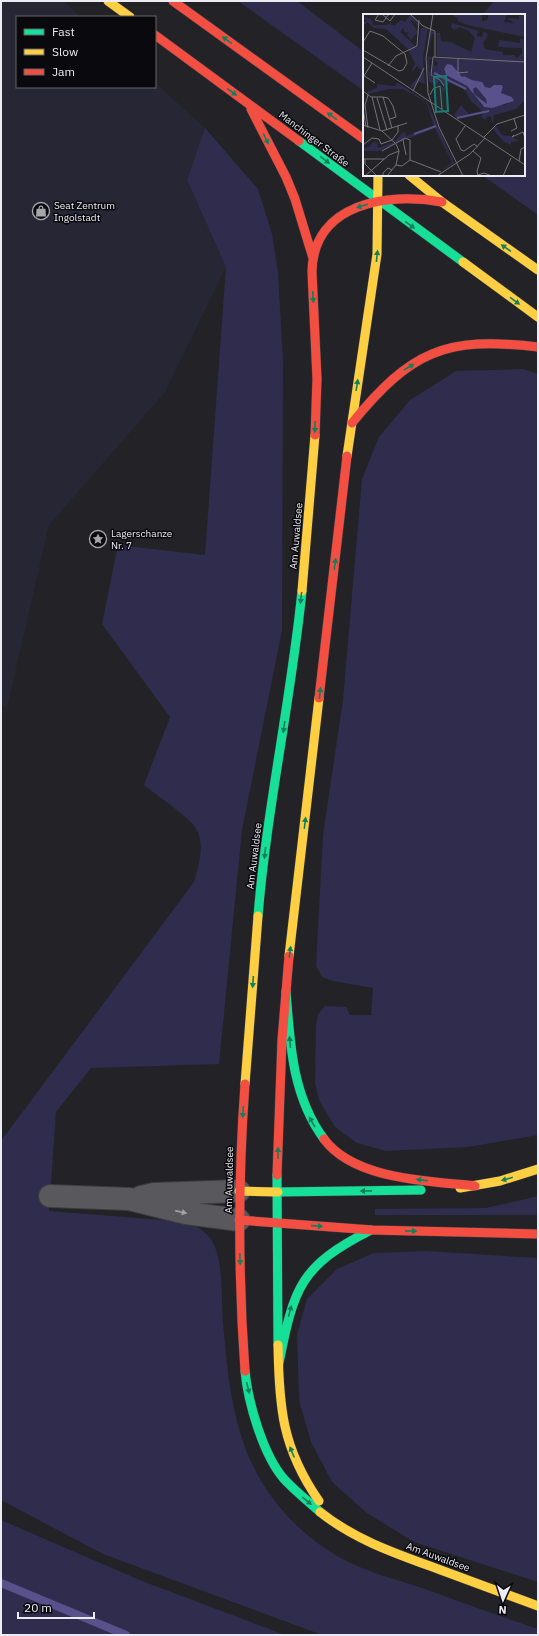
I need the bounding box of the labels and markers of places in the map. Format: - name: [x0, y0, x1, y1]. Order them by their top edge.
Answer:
- place label: Seat Zentrum Ingolstadt: [54, 199, 115, 224]
- shop icon: Seat Zentrum Ingolstadt: [31, 201, 51, 221]
- place label: Lagerschanze Nr. 7: [111, 527, 173, 552]
- place icon: Lagerschanze Nr. 7: [88, 529, 108, 549]

